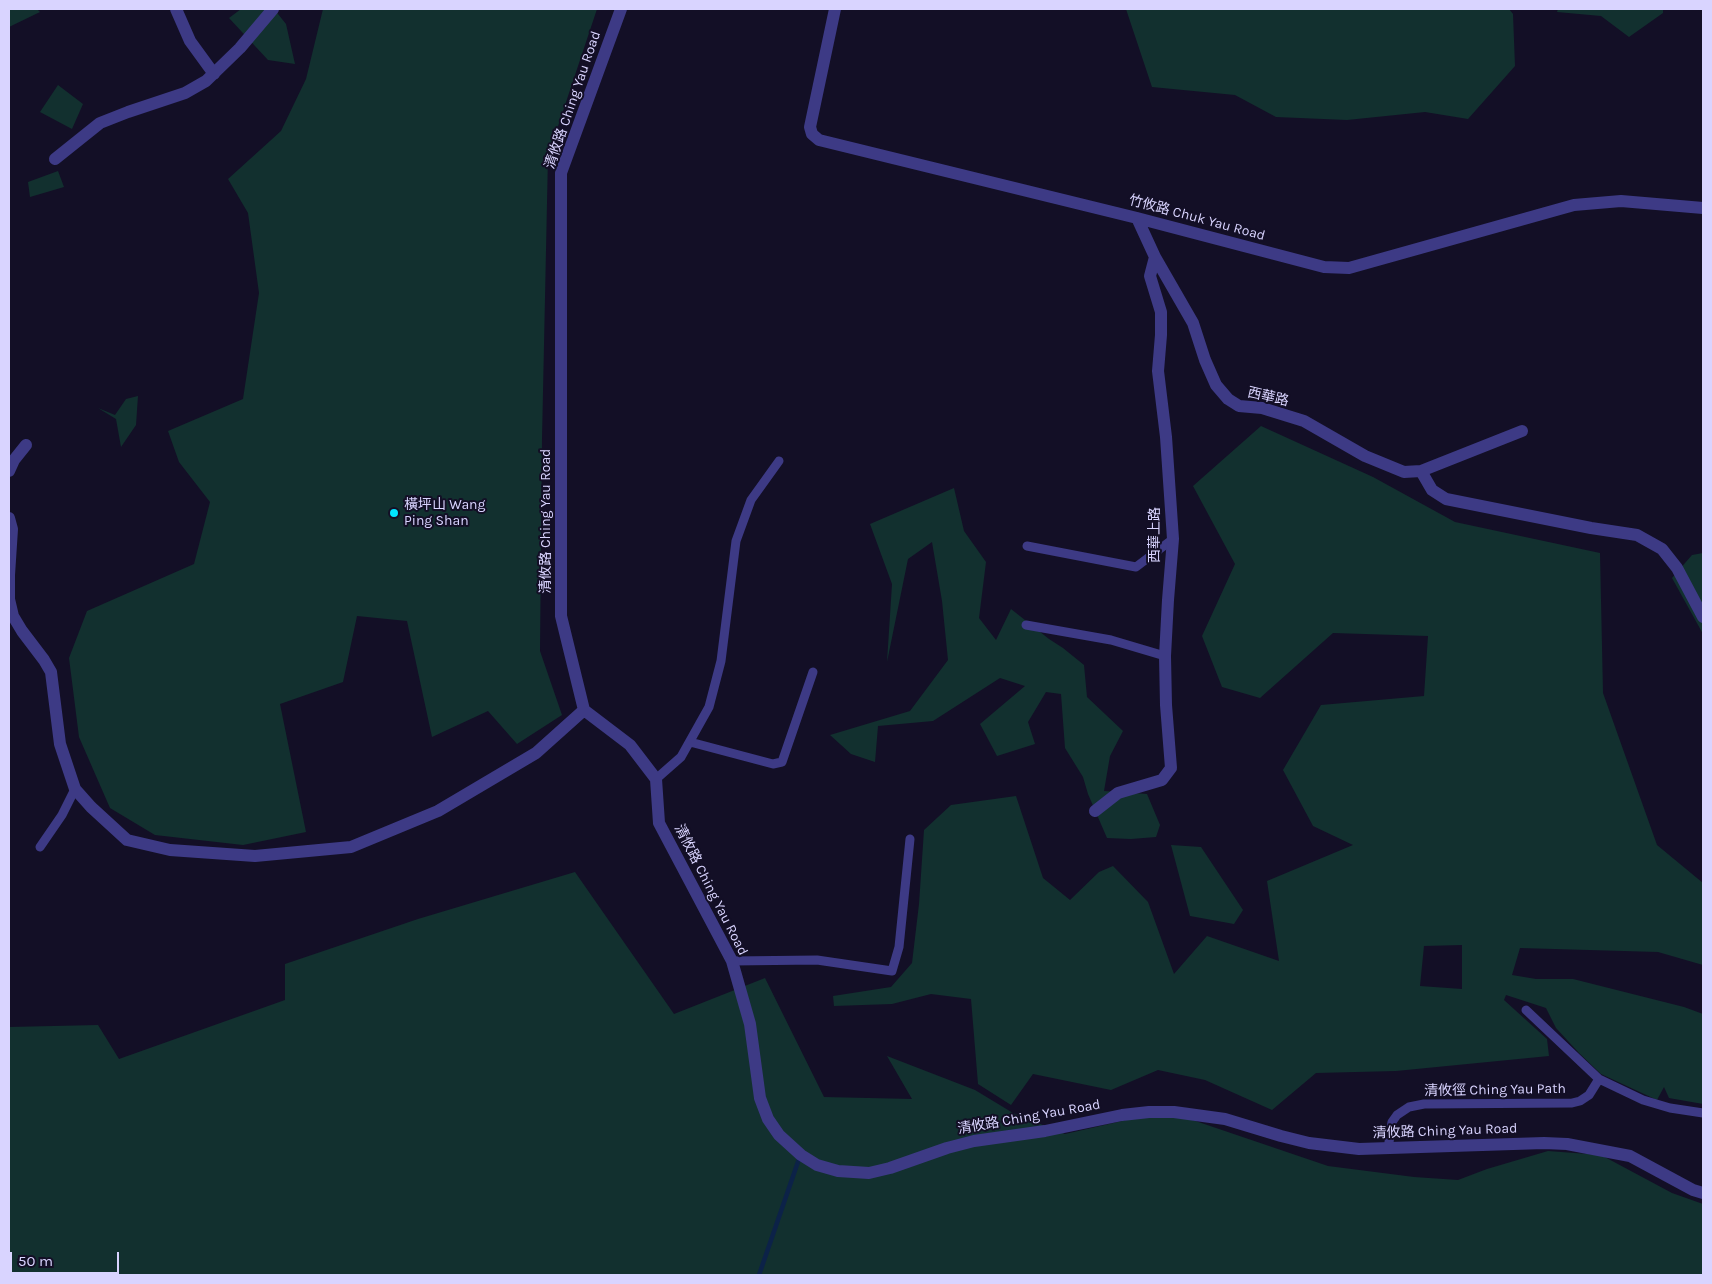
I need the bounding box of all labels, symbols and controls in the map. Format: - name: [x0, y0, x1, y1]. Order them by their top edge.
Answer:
- street label: 清攸路 Ching Yau Road: [541, 29, 605, 171]
- street label: 竹攸路 Chuk Yau Road: [1127, 192, 1267, 244]
- street label: 西華路: [1246, 384, 1290, 410]
- street label: 清攸路 Ching Yau Road: [538, 449, 554, 593]
- place label: 橫坪山 Wang Ping Shan: [404, 497, 485, 530]
- marker: 橫坪山 Wang Ping Shan: [388, 507, 400, 519]
- street label: 西華上路: [1147, 507, 1163, 563]
- street label: 清攸路 Ching Yau Road: [671, 822, 751, 958]
- street label: 清攸徑 Ching Yau Path: [1424, 1080, 1566, 1100]
- street label: 清攸路 Ching Yau Road: [956, 1096, 1102, 1138]
- street label: 清攸路 Ching Yau Road: [1372, 1120, 1518, 1142]
- scale bar: [12, 1242, 121, 1274]
- text: 50 m: [18, 1252, 53, 1270]

